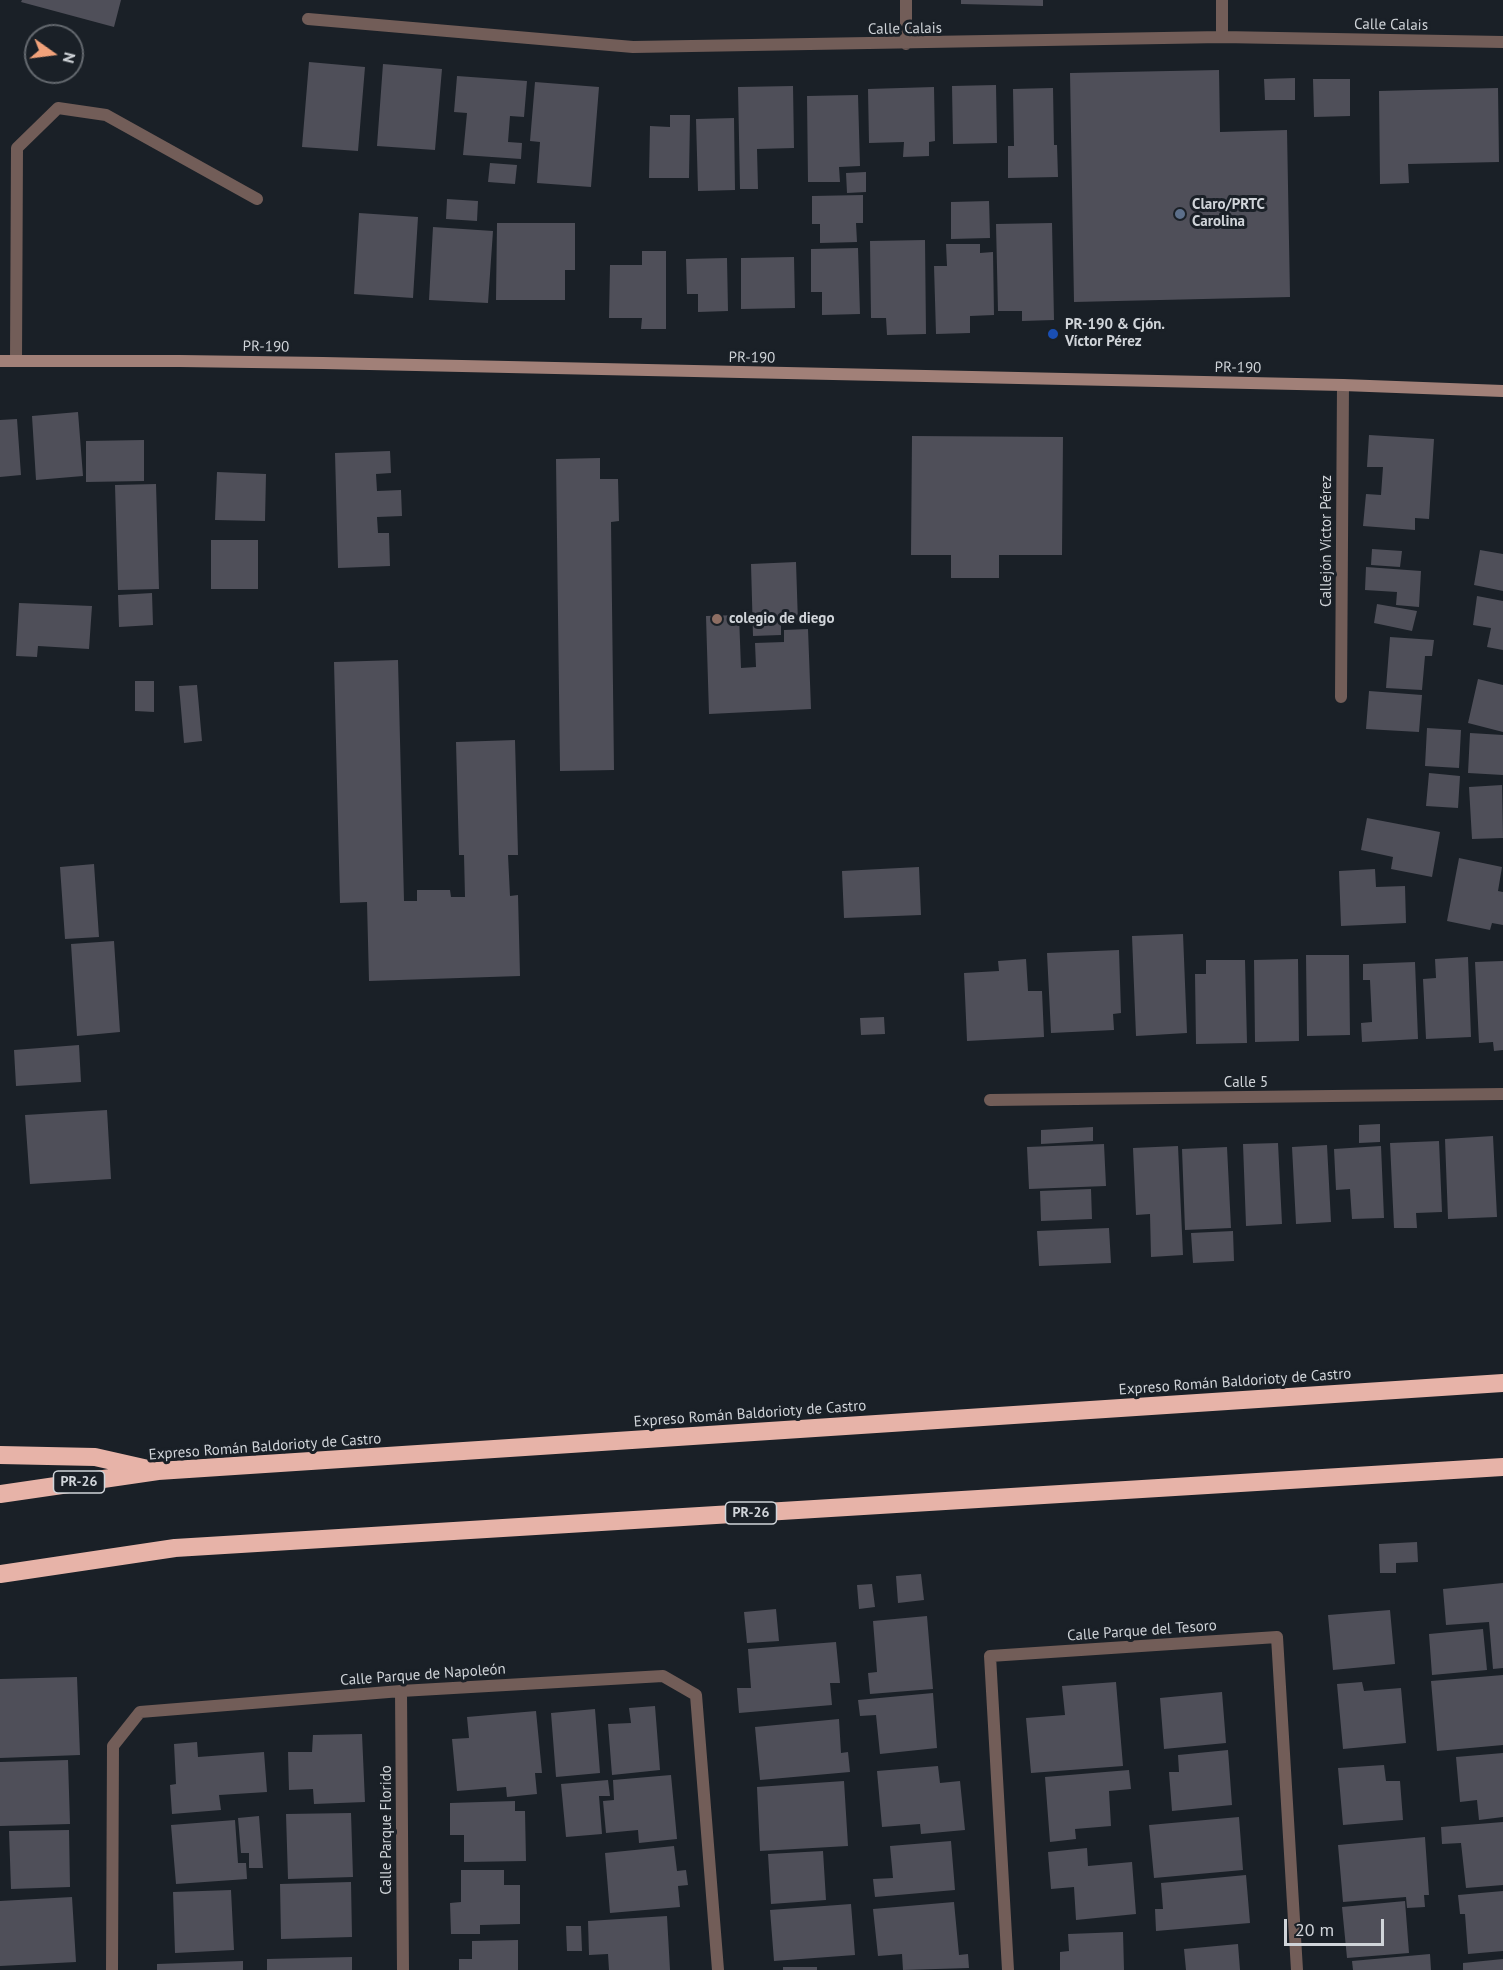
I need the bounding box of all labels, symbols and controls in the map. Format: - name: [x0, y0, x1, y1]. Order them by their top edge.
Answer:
- street label: Calle Calais: [1354, 15, 1428, 35]
- street label: Calle Calais: [868, 19, 942, 39]
- north arrow: [24, 24, 84, 84]
- text: N: [59, 50, 81, 65]
- place label: Claro/PRTC Carolina: [1192, 196, 1265, 231]
- marker: Claro/PRTC Carolina: [1173, 207, 1187, 221]
- place label: PR-190 & Cjón. Víctor Pérez: [1065, 316, 1165, 351]
- marker: PR-190 & Cjón. Víctor Pérez: [1046, 327, 1060, 341]
- street label: PR-190: [243, 338, 289, 356]
- street label: PR-190: [729, 349, 775, 367]
- street label: PR-190: [1215, 359, 1261, 377]
- street label: Callejón Víctor Pérez: [1318, 475, 1336, 607]
- place label: colegio de diego: [729, 610, 834, 628]
- marker: colegio de diego: [710, 612, 724, 626]
- street label: Calle 5: [1224, 1074, 1268, 1092]
- street label: Expreso Román Baldorioty de Castro: [1118, 1365, 1352, 1399]
- street label: Expreso Román Baldorioty de Castro: [633, 1397, 867, 1431]
- street label: Expreso Román Baldorioty de Castro: [148, 1430, 382, 1464]
- road number: PR-26: [54, 1471, 104, 1493]
- road number: PR-26: [726, 1502, 777, 1524]
- street label: Calle Parque del Tesoro: [1067, 1617, 1217, 1645]
- street label: Calle Parque de Napoleón: [340, 1660, 506, 1690]
- street label: Calle Parque Florido: [378, 1765, 396, 1895]
- scale bar: [1287, 1907, 1388, 1945]
- text: 20 m: [1295, 1918, 1334, 1941]

